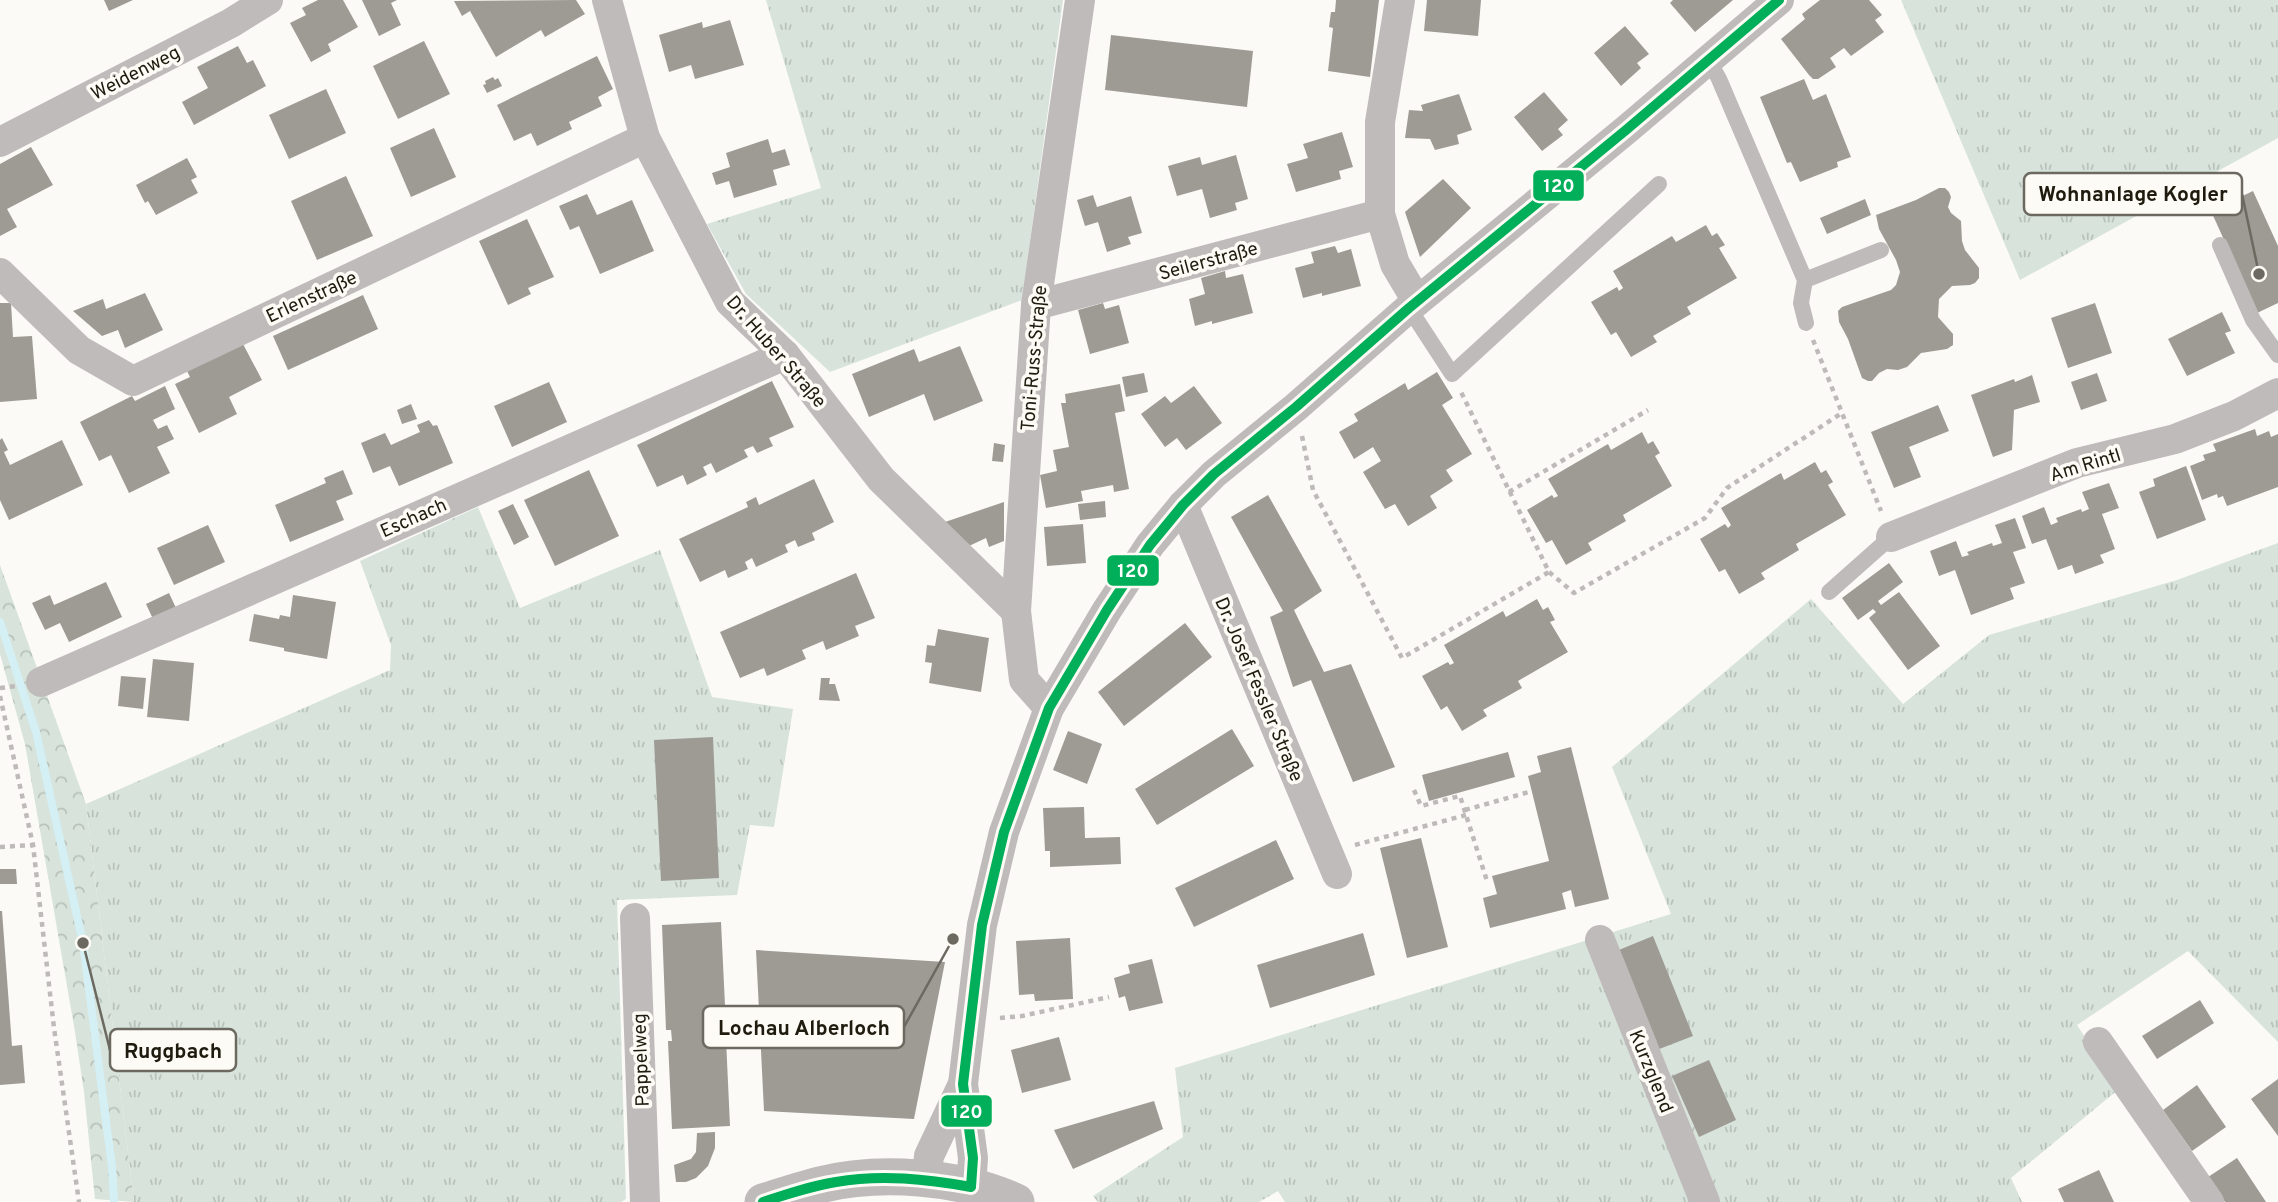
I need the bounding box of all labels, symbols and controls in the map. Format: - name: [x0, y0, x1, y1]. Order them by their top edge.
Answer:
- street label: Weidenweg: [87, 41, 185, 106]
- line badge: 120: [1532, 169, 1585, 202]
- callout: Wohnanlage Kogler: [2024, 173, 2242, 215]
- text: 120: [1543, 175, 1575, 199]
- text: Wohnanlage Kogler: [2038, 182, 2228, 209]
- street label: Seilerstraße: [1156, 237, 1261, 287]
- street label: Erlenstraße: [263, 266, 361, 329]
- street label: Toni-Russ-Straße: [1017, 284, 1053, 432]
- street label: Dr. Huber Straße: [720, 291, 831, 413]
- street label: Am Rintl: [2047, 444, 2124, 488]
- street label: Eschach: [377, 494, 451, 544]
- line badge: 120: [1106, 554, 1160, 587]
- text: 120: [1117, 560, 1149, 584]
- street label: Dr. Josef Fessler Straße: [1208, 594, 1308, 786]
- callout: Lochau Alberloch: [703, 1006, 904, 1048]
- street label: Pappelweg: [628, 1013, 656, 1107]
- text: Lochau Alberloch: [718, 1016, 890, 1043]
- street label: Kurzglend: [1623, 1027, 1678, 1117]
- callout: Ruggbach: [110, 1029, 236, 1071]
- text: Ruggbach: [124, 1039, 222, 1066]
- line badge: 120: [940, 1094, 993, 1128]
- text: 120: [951, 1101, 983, 1125]

